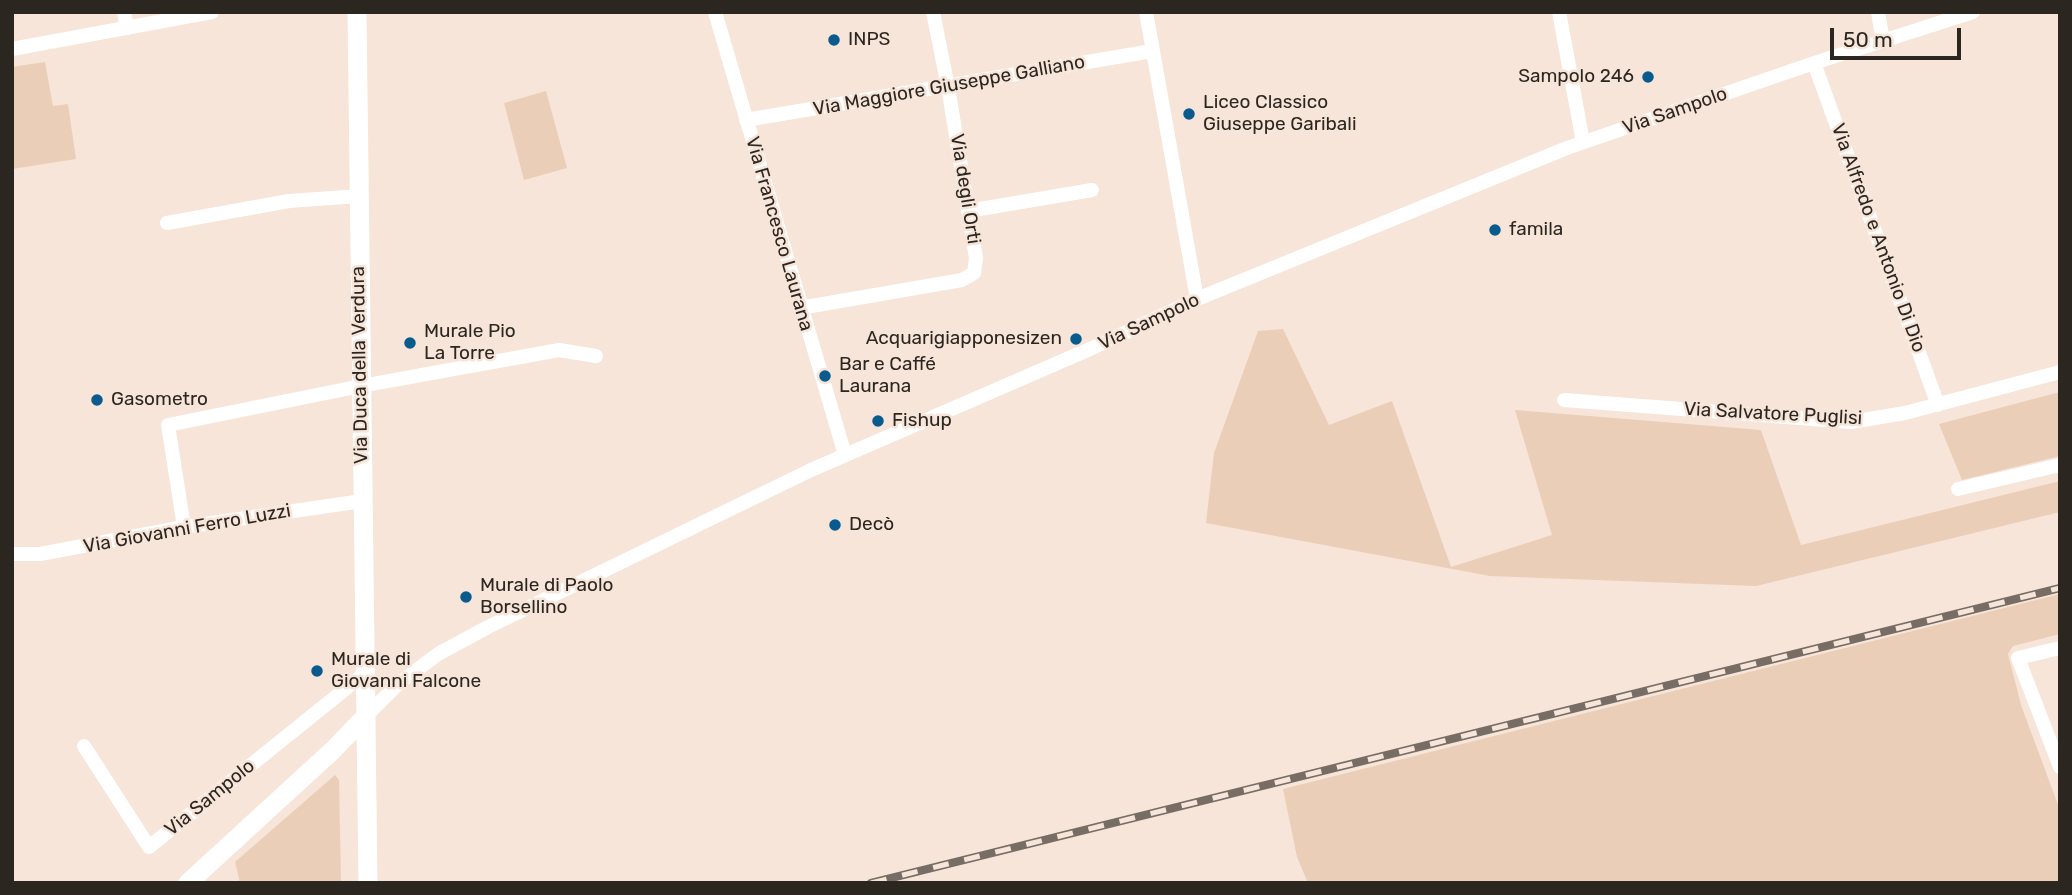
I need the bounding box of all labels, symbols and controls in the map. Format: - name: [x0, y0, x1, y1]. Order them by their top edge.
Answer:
- scale bar: [1834, 14, 1965, 58]
- text: 50 m: [1843, 27, 1893, 52]
- place label: INPS: [848, 29, 890, 51]
- marker: INPS: [826, 32, 842, 48]
- street label: Via Maggiore Giuseppe Galliano: [811, 51, 1087, 121]
- place label: Sampolo 246: [1518, 66, 1634, 88]
- marker: Sampolo 246: [1640, 69, 1656, 85]
- street label: Via Sampolo: [1620, 82, 1730, 140]
- place label: Liceo Classico Giuseppe Garibali: [1203, 92, 1357, 136]
- marker: Liceo Classico Giuseppe Garibali: [1181, 106, 1197, 122]
- street label: Via Alfredo e Antonio Di Dio: [1826, 121, 1930, 355]
- street label: Via degli Orti: [945, 132, 985, 246]
- street label: Via Francesco Laurana: [740, 134, 818, 334]
- place label: famila: [1509, 219, 1563, 241]
- marker: famila: [1487, 222, 1503, 238]
- street label: Via Duca della Verdura: [347, 266, 373, 464]
- street label: Via Sampolo: [1095, 289, 1203, 355]
- place label: Murale Pio La Torre: [424, 321, 516, 365]
- place label: Acquarigiapponesizen: [866, 328, 1062, 350]
- marker: Acquarigiapponesizen: [1068, 331, 1084, 347]
- marker: Murale Pio La Torre: [402, 335, 418, 351]
- place label: Bar e Caffé Laurana: [839, 354, 936, 398]
- marker: Bar e Caffé Laurana: [817, 368, 833, 384]
- place label: Gasometro: [111, 389, 208, 411]
- marker: Gasometro: [89, 392, 105, 408]
- street label: Via Salvatore Puglisi: [1683, 398, 1863, 430]
- place label: Fishup: [892, 410, 952, 432]
- marker: Fishup: [870, 413, 886, 429]
- street label: Via Giovanni Ferro Luzzi: [82, 500, 292, 558]
- place label: Decò: [849, 514, 894, 536]
- marker: Decò: [827, 517, 843, 533]
- place label: Murale di Paolo Borsellino: [480, 575, 613, 619]
- marker: Murale di Paolo Borsellino: [458, 589, 474, 605]
- place label: Murale di Giovanni Falcone: [331, 649, 481, 693]
- marker: Murale di Giovanni Falcone: [309, 663, 325, 679]
- street label: Via Sampolo: [160, 755, 260, 841]

